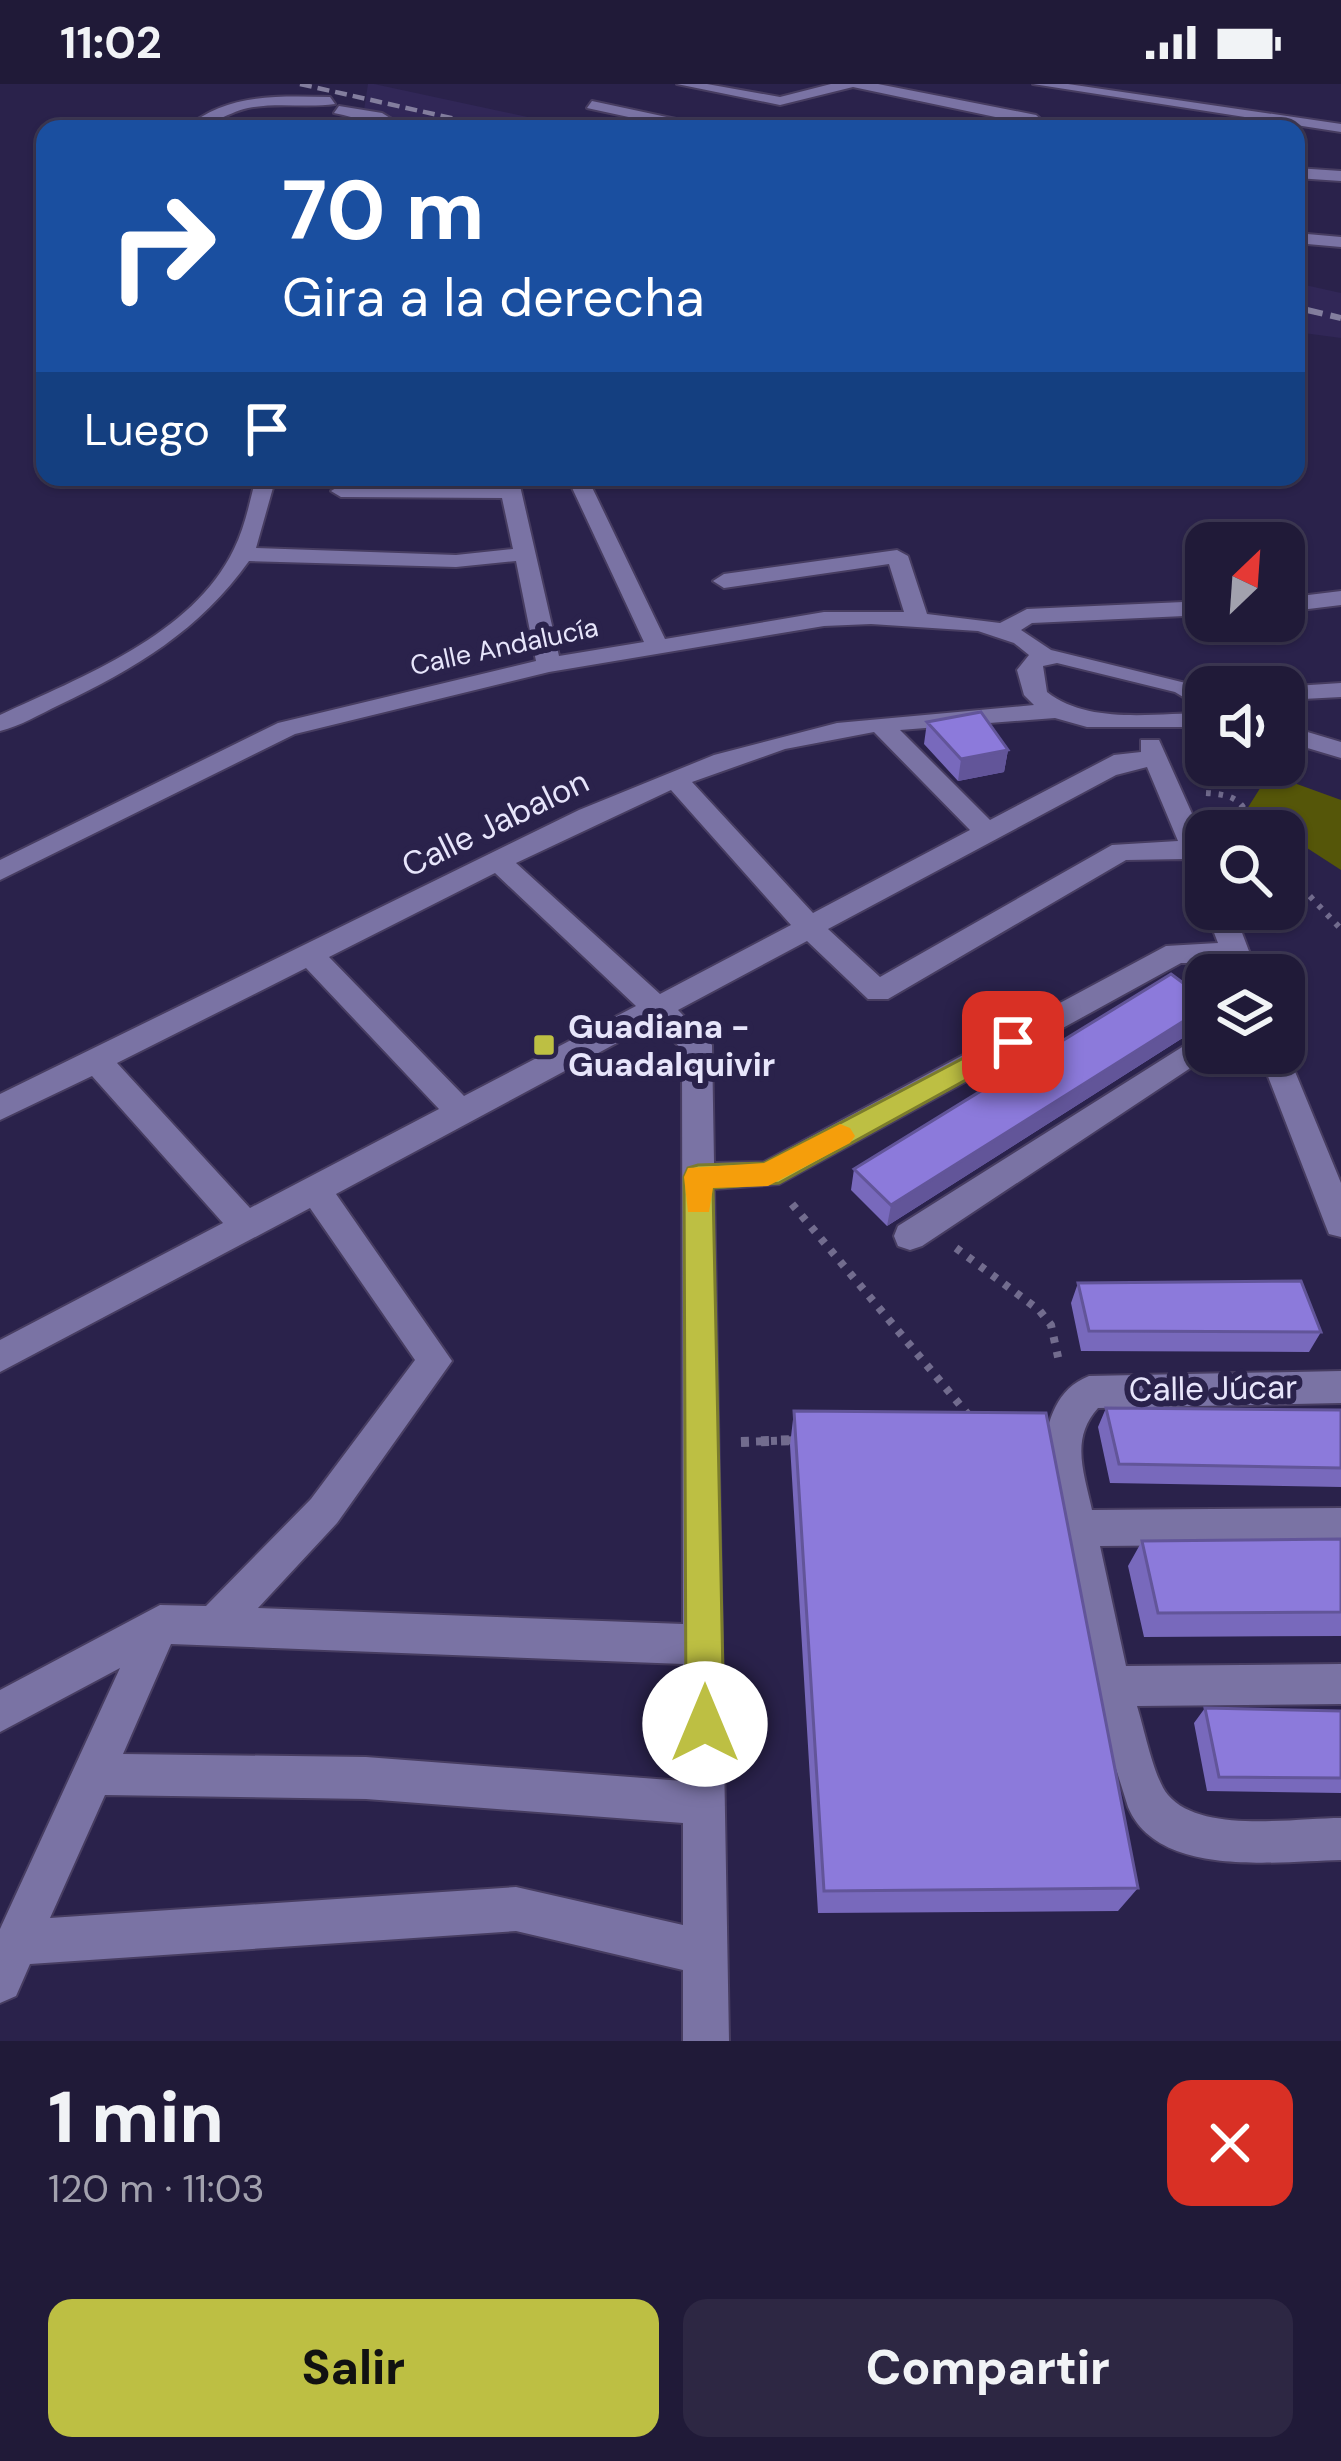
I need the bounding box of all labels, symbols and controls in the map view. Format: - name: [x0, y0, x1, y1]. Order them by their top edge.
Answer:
- text: 11:02: [60, 13, 162, 72]
- text: 70 m: [282, 156, 485, 265]
- icon: right: [84, 168, 240, 324]
- text: Gira a la derecha: [282, 262, 705, 333]
- icon: arrive: [234, 396, 300, 462]
- text: Luego: [84, 400, 210, 459]
- north arrow: [1185, 522, 1305, 642]
- map controls: [1185, 522, 1305, 1074]
- street label: Calle Andalucía: [407, 609, 601, 683]
- button: sound: [1185, 666, 1305, 786]
- street label: Calle Jabalon: [394, 759, 596, 887]
- button: search: [1185, 810, 1305, 930]
- button: layers: [1185, 954, 1305, 1074]
- pin: [962, 991, 1064, 1093]
- place label: Guadiana - Guadalquivir: [568, 1005, 775, 1086]
- icon: arrive: [980, 1009, 1046, 1075]
- marker: Guadiana - Guadalquivir: [531, 1032, 557, 1058]
- street label: Calle Júcar: [1128, 1365, 1298, 1411]
- position arrow: [642, 1661, 768, 1787]
- text: 1 min: [48, 2071, 224, 2164]
- button: close: [1167, 2080, 1293, 2206]
- text: 120 m · 11:03: [48, 2163, 264, 2214]
- button: Salir: [48, 2299, 659, 2437]
- button: Compartir: [683, 2299, 1293, 2437]

